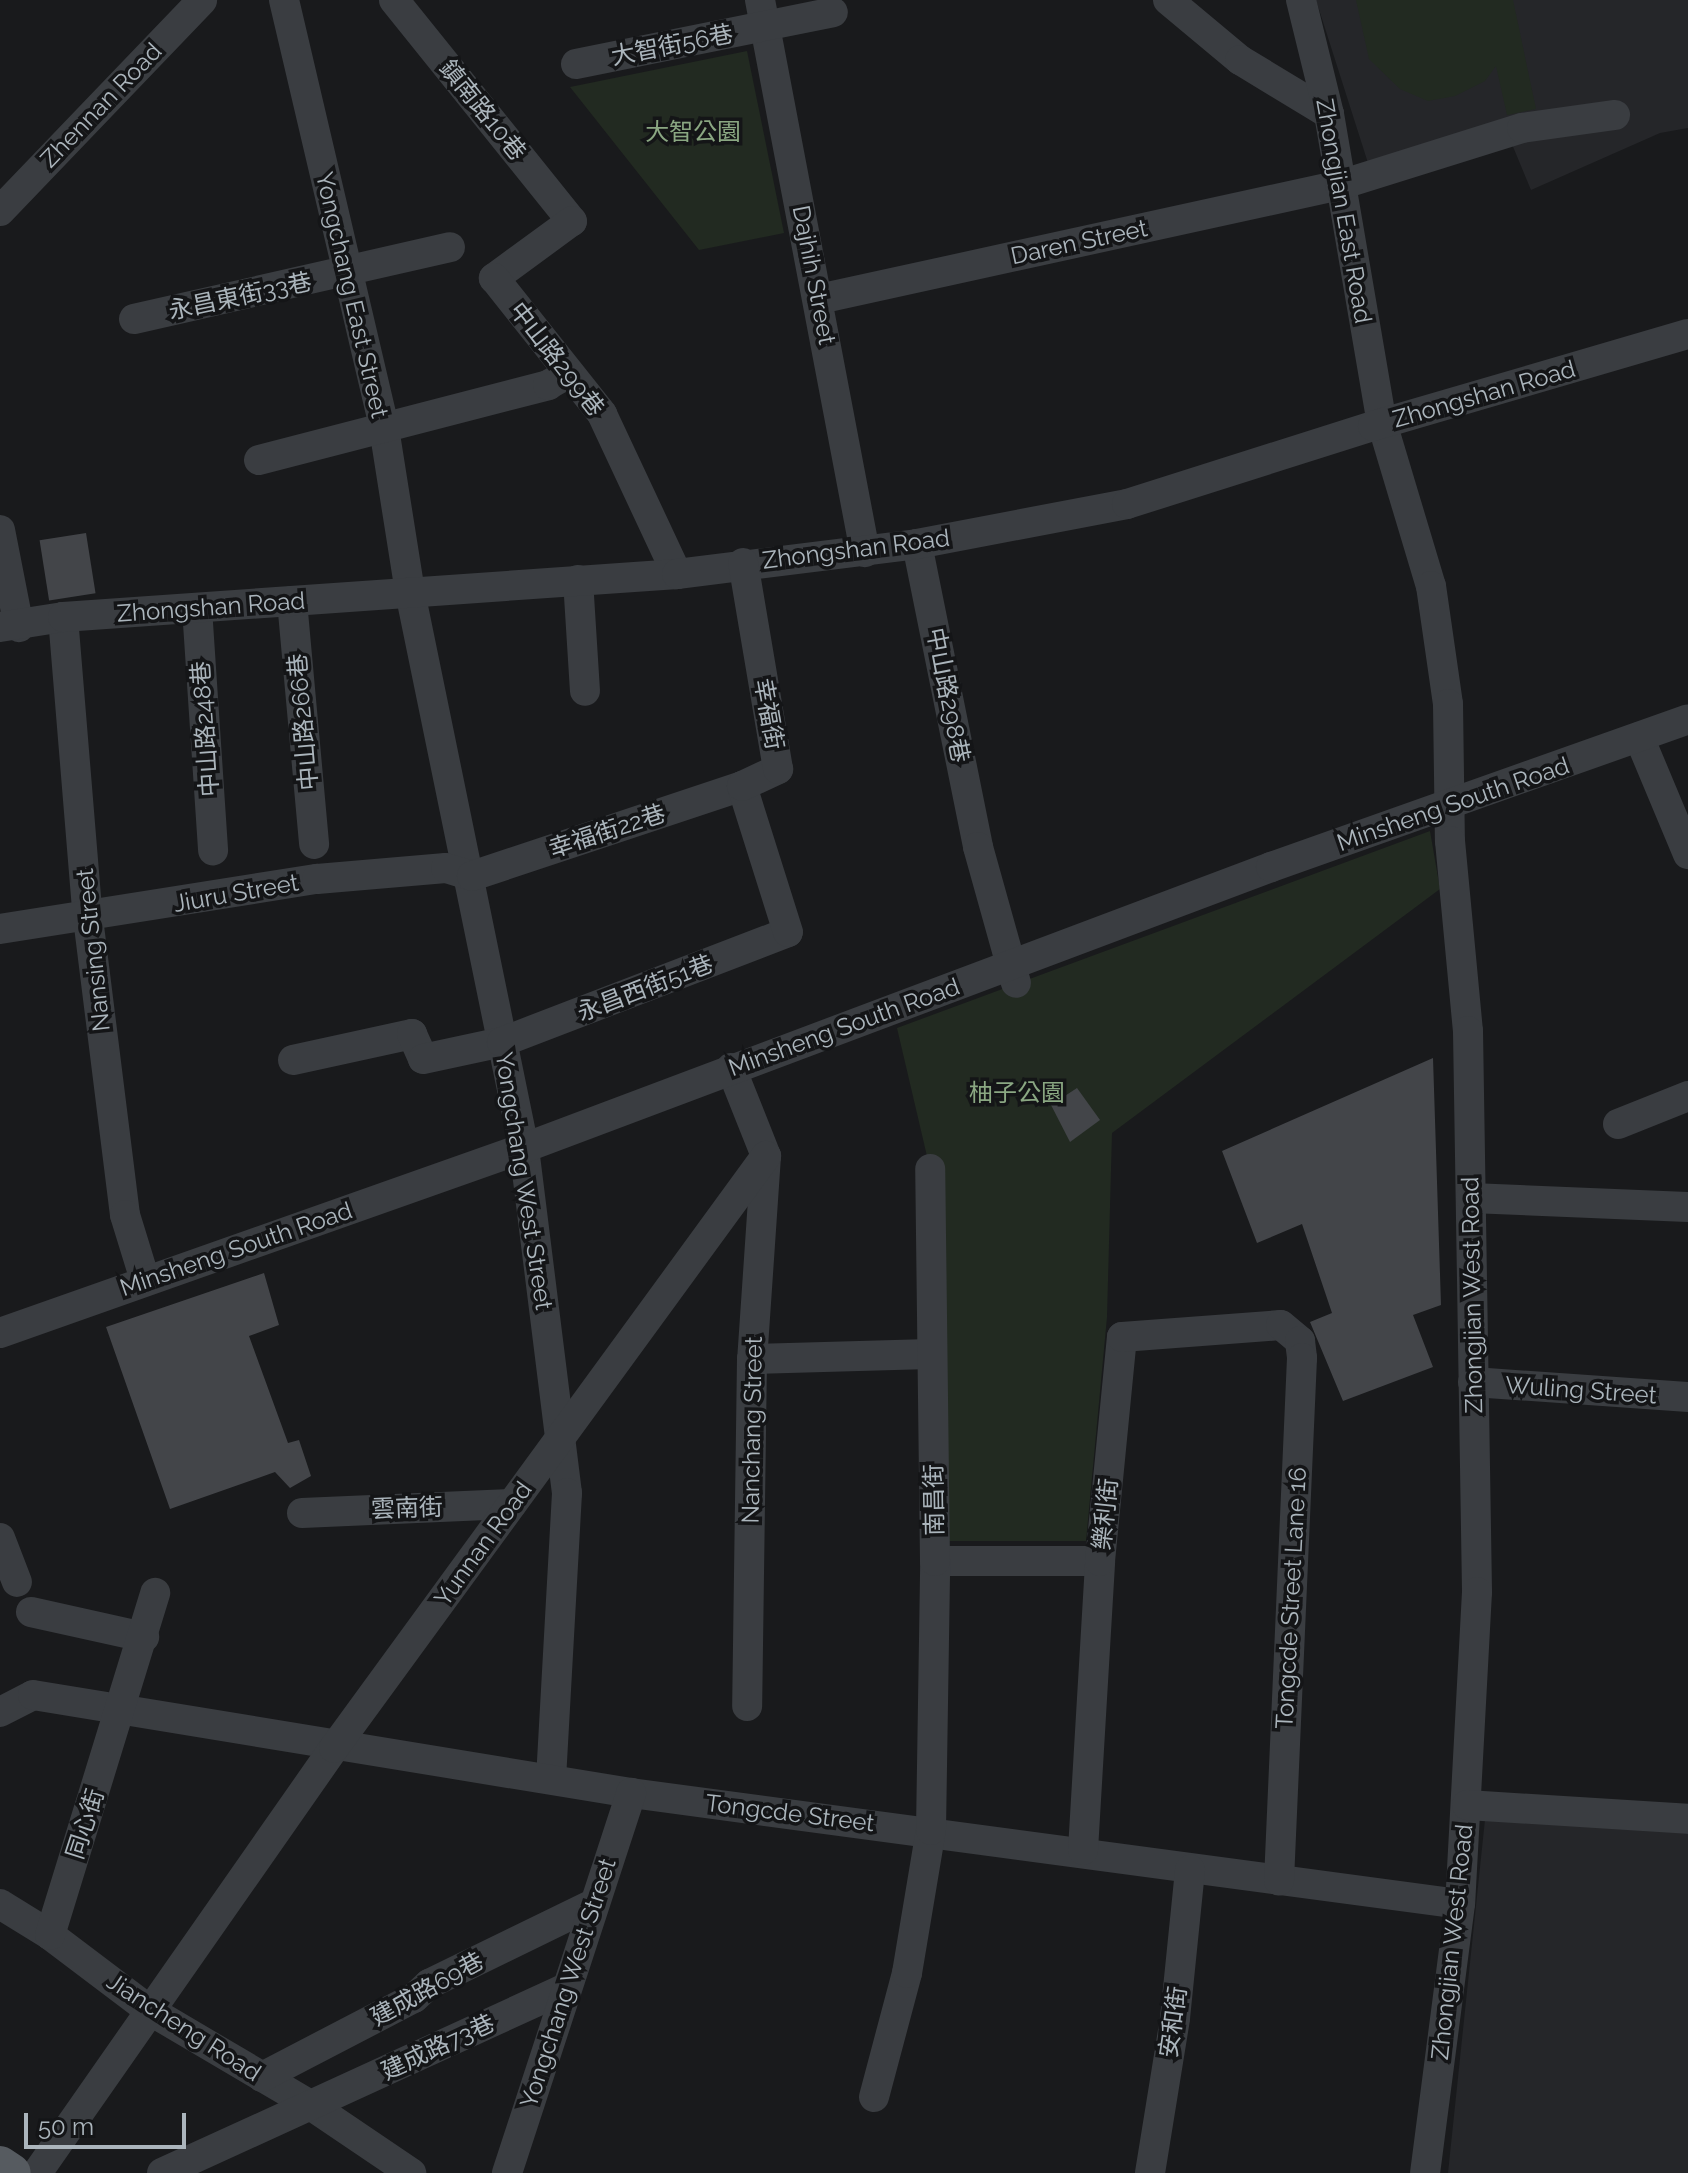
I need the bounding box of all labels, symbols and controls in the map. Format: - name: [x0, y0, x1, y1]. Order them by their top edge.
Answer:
- street label: 大智街56巷: [609, 19, 735, 71]
- street label: Zhennan Road: [34, 37, 168, 173]
- street label: 鎮南路10巷: [434, 54, 532, 166]
- street label: Zhongjian East Road: [1310, 96, 1378, 326]
- park label: 大智公園: [645, 118, 741, 146]
- street label: Yongchang East Street: [310, 169, 394, 421]
- street label: Dajhih Street: [786, 203, 842, 347]
- street label: Daren Street: [1008, 213, 1150, 271]
- street label: 永昌東街33巷: [166, 267, 314, 325]
- street label: 中山路299巷: [504, 296, 610, 422]
- street label: Zhongshan Road: [1389, 354, 1579, 434]
- street label: Zhongshan Road: [761, 523, 951, 575]
- street label: Zhongshan Road: [116, 586, 306, 628]
- street label: 中山路298巷: [921, 625, 975, 765]
- street label: 中山路266巷: [283, 652, 323, 792]
- street label: 中山路248巷: [186, 660, 224, 798]
- street label: 幸福街: [749, 676, 789, 752]
- street label: Minsheng South Road: [1333, 751, 1573, 857]
- street label: 幸福街22巷: [545, 799, 669, 863]
- street label: Nansing Street: [70, 867, 116, 1033]
- street label: Jiuru Street: [171, 868, 301, 918]
- street label: 永昌西街51巷: [573, 949, 717, 1027]
- street label: Minsheng South Road: [725, 972, 963, 1082]
- street label: Yongchang West Street: [489, 1050, 559, 1312]
- park label: 柚子公園: [969, 1079, 1065, 1107]
- street label: Zhongjian West Road: [1456, 1176, 1488, 1414]
- street label: Minsheng South Road: [116, 1196, 356, 1302]
- street label: Nanchang Street: [736, 1336, 768, 1524]
- street label: Wuling Street: [1504, 1370, 1658, 1410]
- street label: 南昌街: [919, 1464, 949, 1536]
- street label: Tongcde Street Lane 16: [1270, 1466, 1312, 1730]
- street label: Yunnan Road: [428, 1476, 538, 1612]
- street label: 樂利街: [1087, 1477, 1123, 1551]
- street label: 雲南街: [371, 1492, 443, 1524]
- street label: 同心街: [60, 1785, 110, 1863]
- street label: Tongcde Street: [704, 1788, 876, 1838]
- street label: Zhongjian West Road: [1425, 1822, 1479, 2062]
- street label: Yongchang West Street: [514, 1854, 622, 2112]
- street label: 建成路69巷: [366, 1946, 488, 2032]
- street label: Jiancheng Road: [102, 1967, 266, 2087]
- street label: 安和街: [1154, 1984, 1192, 2060]
- street label: 建成路73巷: [377, 2008, 499, 2086]
- scale bar: [28, 2097, 190, 2147]
- text: 50 m: [38, 2112, 94, 2141]

